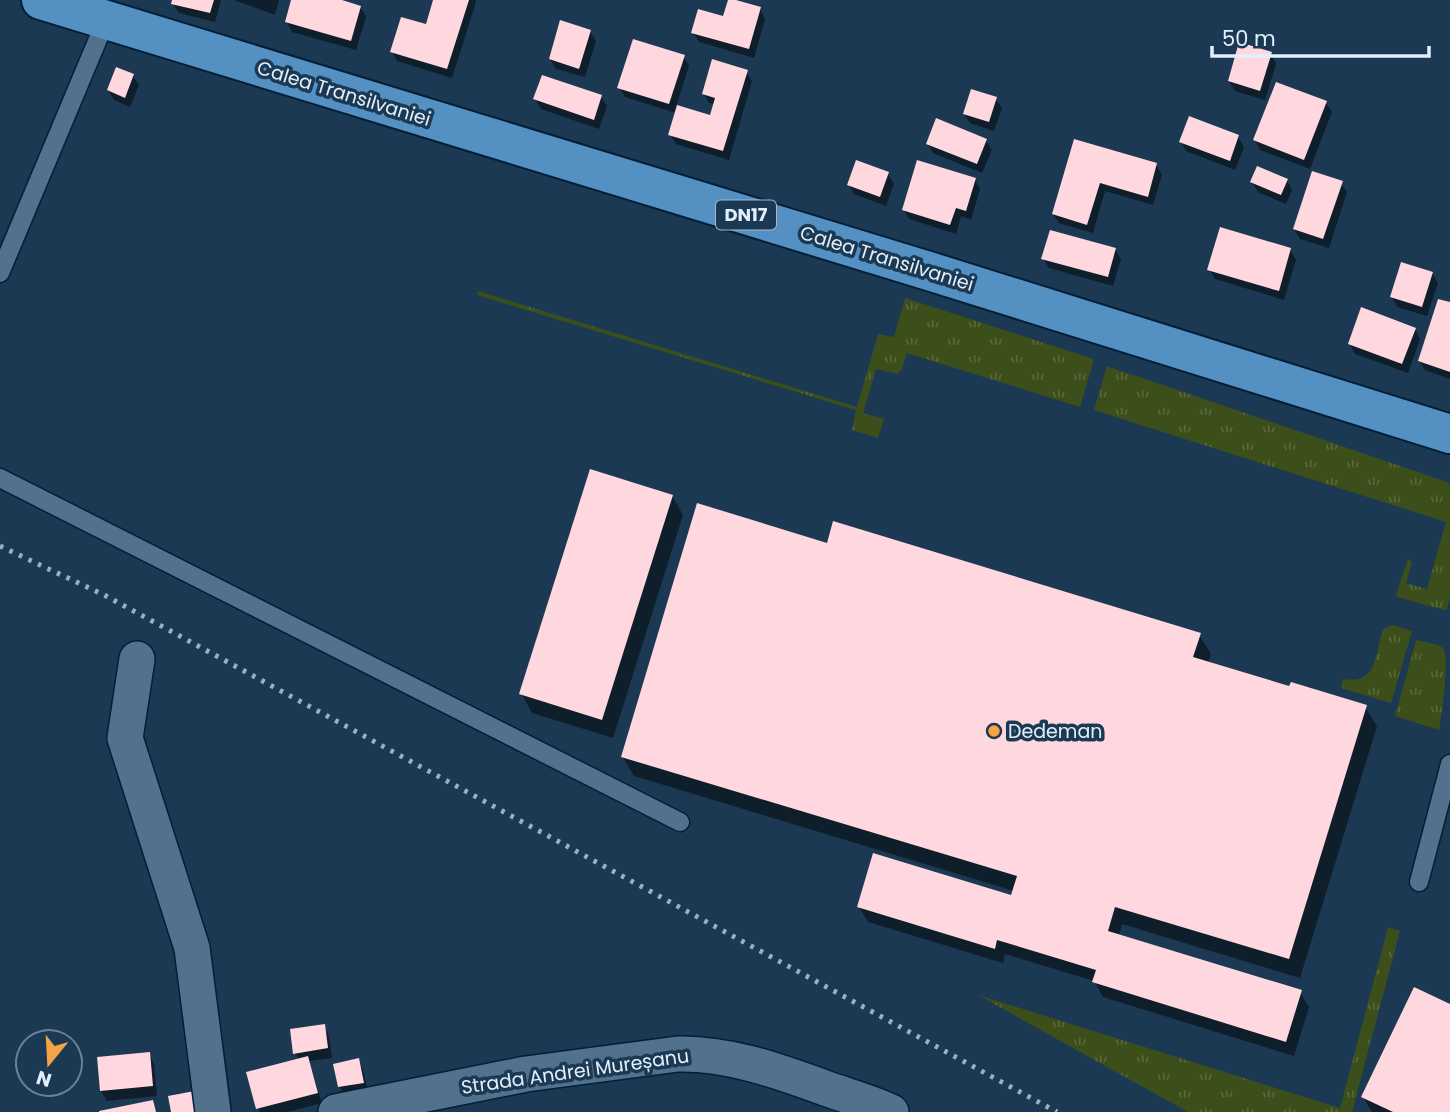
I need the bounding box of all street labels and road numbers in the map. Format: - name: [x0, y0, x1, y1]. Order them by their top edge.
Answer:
- street label: Calea Transilvaniei: [254, 54, 434, 133]
- road number: DN17: [716, 200, 776, 230]
- street label: Calea Transilvaniei: [797, 219, 977, 298]
- street label: Strada Andrei Mureșanu: [459, 1042, 691, 1101]

